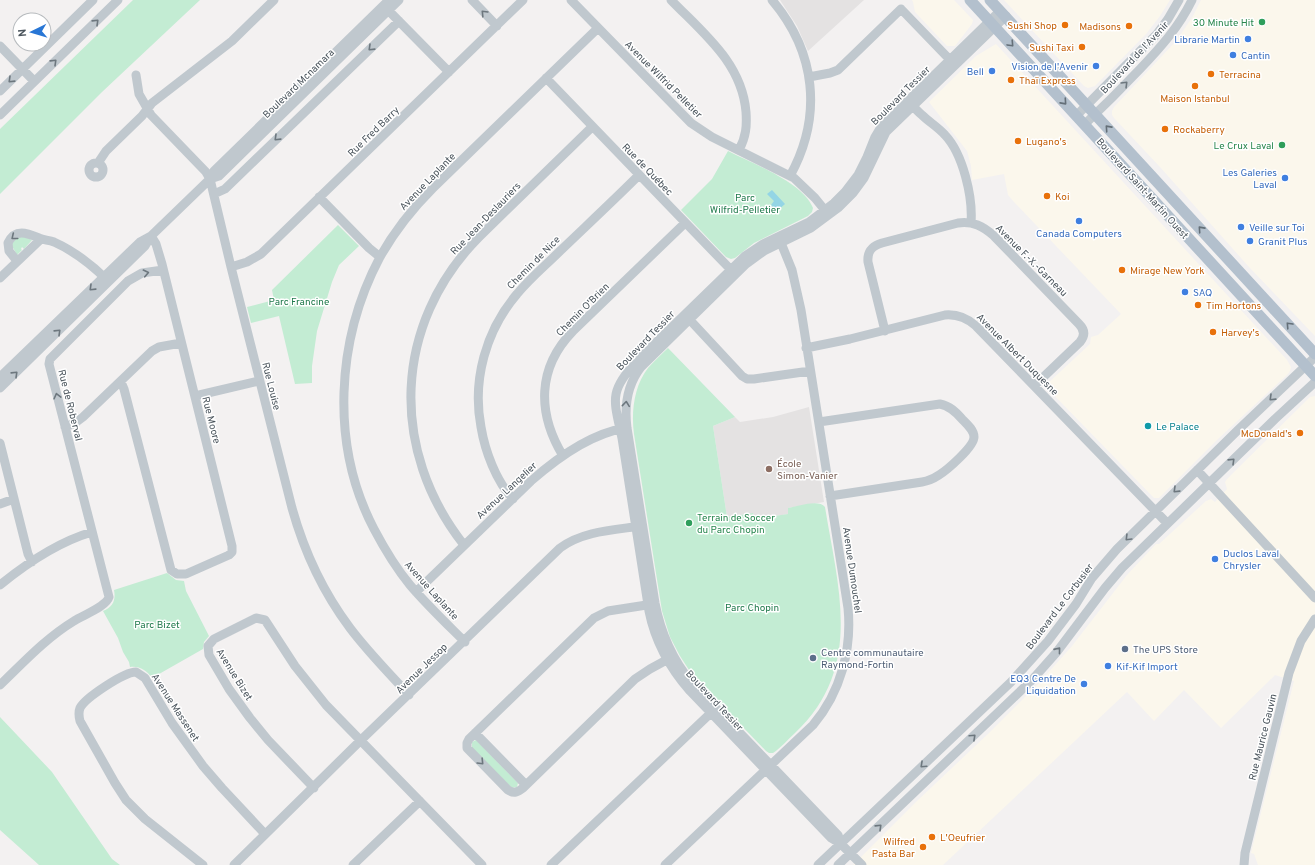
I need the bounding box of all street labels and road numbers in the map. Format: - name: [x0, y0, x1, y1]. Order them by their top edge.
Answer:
- street label: Boulevard de l'Avenir: [1098, 19, 1172, 97]
- street label: Avenue Wilfrid Pelletier: [621, 39, 705, 122]
- street label: Boulevard Mcnamara: [261, 47, 338, 122]
- street label: Boulevard Tessier: [869, 64, 934, 128]
- street label: Rue Fred Barry: [345, 104, 403, 160]
- street label: Boulevard Saint-Martin Ouest: [1093, 136, 1191, 243]
- street label: Rue de Québec: [619, 141, 675, 199]
- street label: Avenue Laplante: [397, 151, 459, 214]
- street label: Rue Jean-Deslauriers: [448, 180, 524, 258]
- street label: Avenue F.-X.-Garneau: [992, 222, 1070, 300]
- street label: Chemin de Nice: [505, 234, 563, 292]
- street label: Chemin O'Brien: [554, 281, 612, 339]
- street label: Boulevard Tessier: [614, 308, 678, 374]
- street label: Avenue Albert Duquesne: [973, 311, 1061, 399]
- street label: Rue Louise: [258, 361, 283, 412]
- street label: Rue de Roberval: [54, 368, 85, 442]
- street label: Rue Moore: [198, 395, 223, 445]
- street label: Avenue Langelier: [474, 460, 540, 522]
- street label: Avenue Dumouchel: [839, 526, 864, 614]
- street label: Avenue Laplante: [401, 559, 461, 623]
- street label: Boulevard Le Corbusier: [1024, 561, 1097, 653]
- street label: Avenue Jessop: [393, 641, 451, 697]
- street label: Avenue Bizet: [213, 646, 255, 703]
- street label: Boulevard Tessier: [682, 668, 746, 734]
- street label: Avenue Massenet: [148, 671, 202, 744]
- street label: Rue Maurice Gauvin: [1246, 693, 1281, 782]

